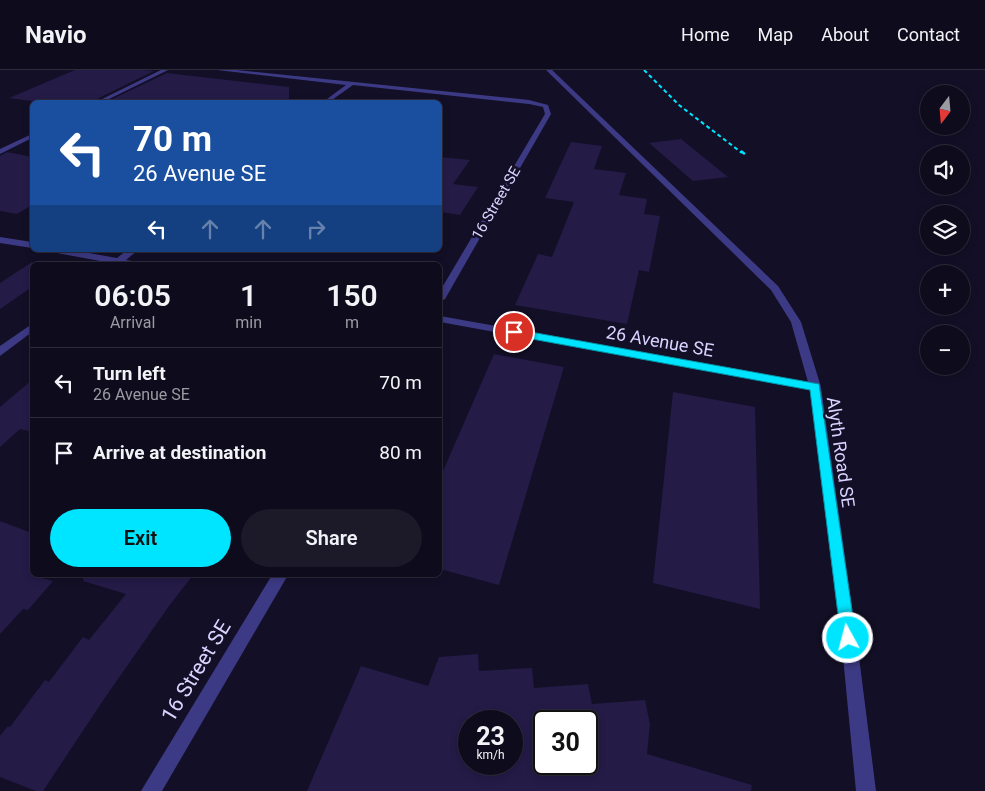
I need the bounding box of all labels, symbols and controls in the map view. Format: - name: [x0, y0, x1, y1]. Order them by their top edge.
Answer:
- text: Navio: [25, 21, 87, 49]
- text: Home: [681, 24, 730, 45]
- text: Map: [758, 24, 793, 45]
- text: About: [821, 24, 869, 45]
- text: Contact: [897, 24, 960, 45]
- north arrow: [920, 85, 970, 135]
- map controls: [920, 85, 970, 375]
- text: 70 m: [133, 119, 212, 160]
- icon: left: [50, 120, 115, 185]
- button: sound: [920, 145, 970, 195]
- text: 26 Avenue SE: [133, 161, 266, 186]
- street label: 16 Street SE: [468, 163, 524, 243]
- button: layers: [920, 205, 970, 255]
- icon: left: [143, 215, 171, 243]
- icon: ahead: [196, 215, 224, 243]
- icon: ahead: [249, 215, 277, 243]
- icon: right: [302, 215, 330, 243]
- button: +: [920, 265, 970, 315]
- text: 06:05: [94, 278, 171, 313]
- text: 1: [240, 278, 257, 313]
- text: 150: [326, 278, 378, 313]
- pin: [493, 311, 535, 353]
- text: Arrival: [110, 313, 155, 332]
- text: min: [235, 313, 262, 332]
- text: m: [345, 313, 359, 332]
- icon: arrive: [500, 318, 528, 346]
- street label: 26 Avenue SE: [605, 321, 715, 361]
- button: −: [920, 325, 970, 375]
- text: Turn left: [93, 362, 166, 385]
- icon: left: [50, 369, 78, 397]
- text: 70 m: [379, 371, 422, 394]
- text: 26 Avenue SE: [93, 385, 190, 404]
- street label: Alyth Road SE: [823, 395, 859, 509]
- icon: arrive: [50, 439, 78, 467]
- text: Arrive at destination: [93, 441, 266, 464]
- text: 80 m: [379, 441, 422, 464]
- button: Exit: [50, 509, 231, 567]
- button: Share: [241, 509, 422, 567]
- position arrow: [821, 611, 873, 663]
- street label: 16 Street SE: [156, 616, 236, 726]
- speed limit sign: 30: [533, 710, 598, 775]
- text: 23: [476, 722, 505, 751]
- text: km/h: [476, 748, 505, 762]

